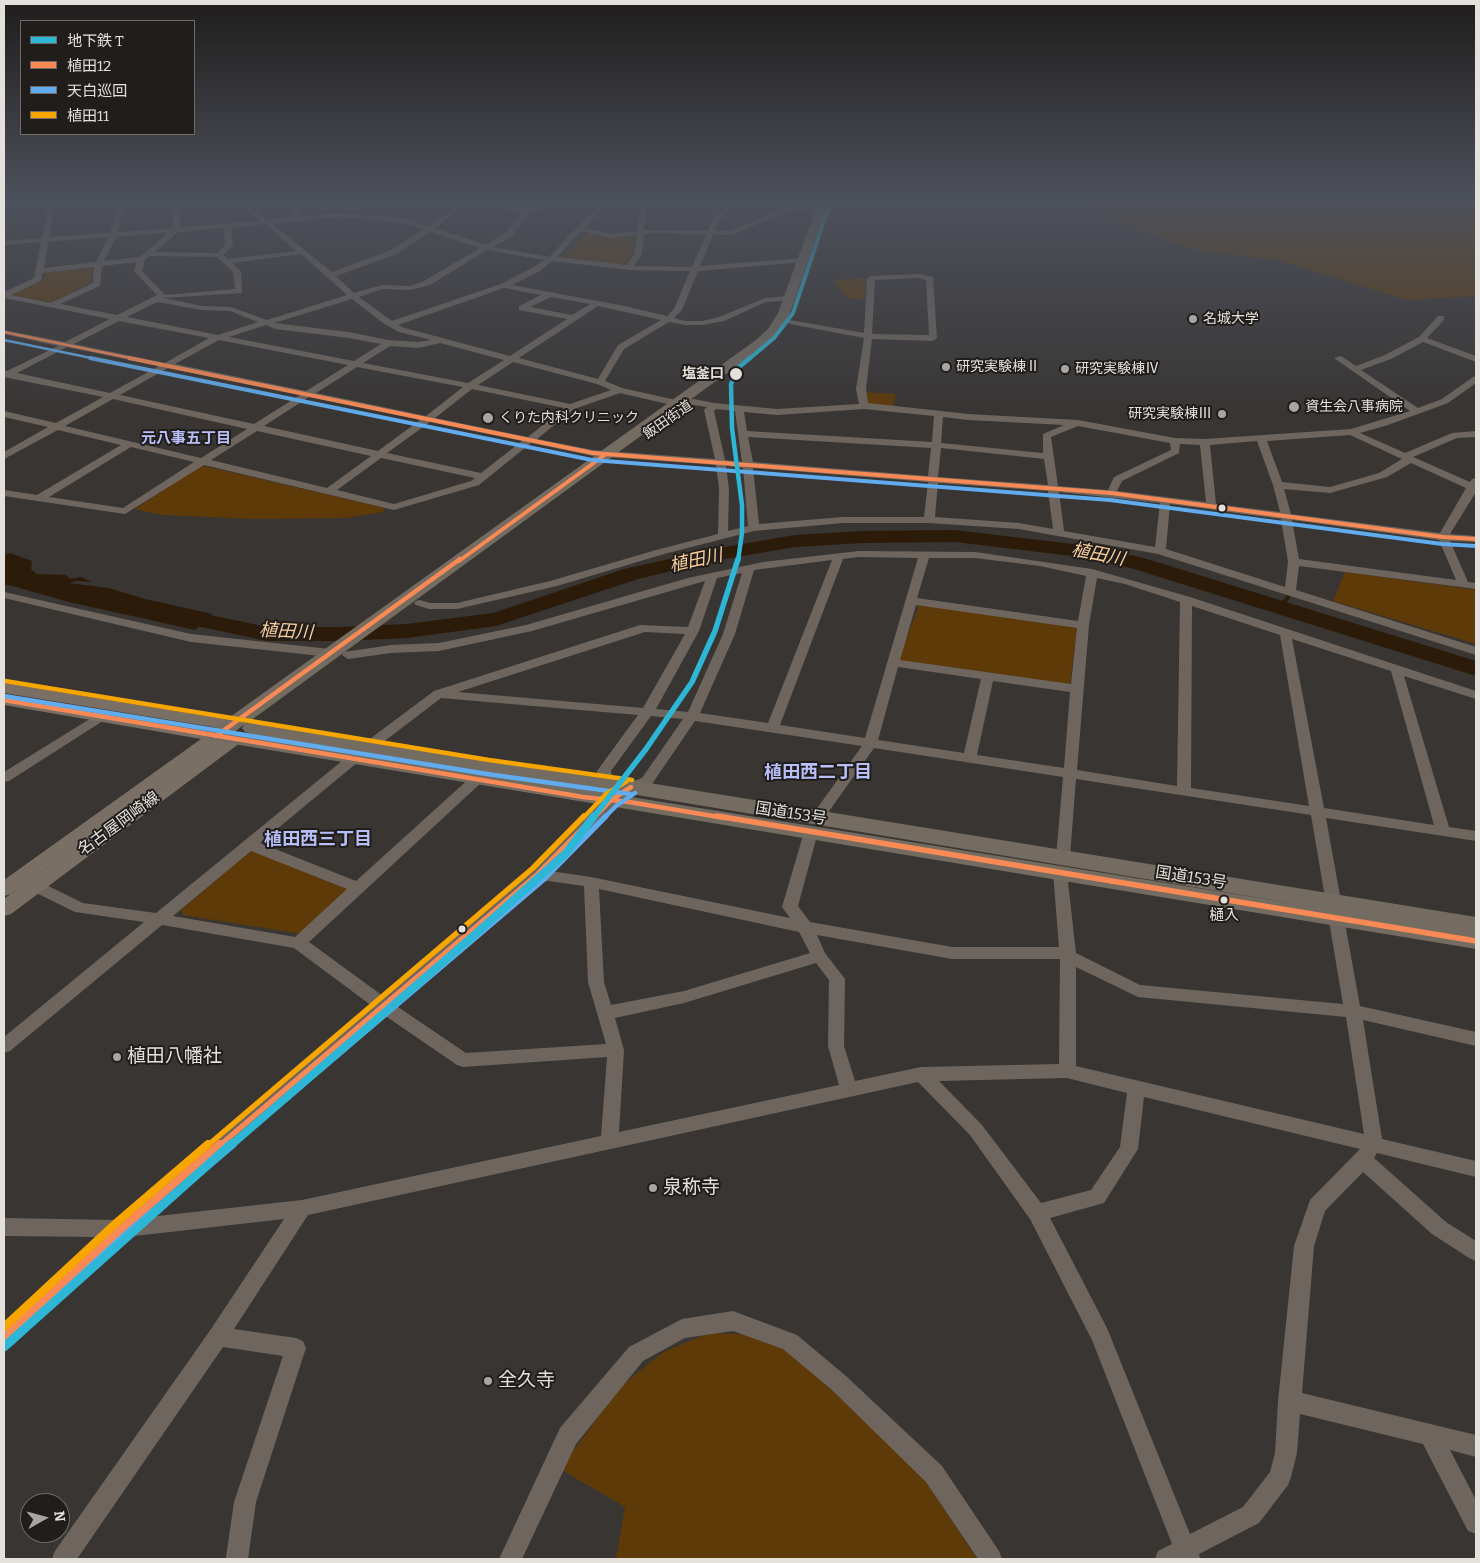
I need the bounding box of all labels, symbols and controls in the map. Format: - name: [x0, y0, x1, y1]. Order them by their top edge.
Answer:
- legend: [20, 20, 195, 135]
- text: 地下鉄 T: [67, 32, 124, 50]
- text: 植田12: [67, 57, 111, 75]
- text: 天白巡回: [67, 82, 127, 100]
- text: 植田11: [67, 107, 109, 125]
- place label: 名城大学: [1203, 311, 1259, 327]
- marker: 名城大学: [1187, 313, 1199, 325]
- place label: 研究実験棟Ⅱ: [956, 359, 1040, 375]
- marker: 研究実験棟Ⅱ: [940, 361, 952, 373]
- place label: 研究実験棟Ⅳ: [1075, 361, 1159, 377]
- marker: 研究実験棟Ⅳ: [1059, 363, 1071, 375]
- place label: 塩釜口: [682, 366, 724, 382]
- marker: 塩釜口: [728, 366, 744, 382]
- street label: 飯田街道: [640, 397, 696, 443]
- place label: 資生会八事病院: [1305, 399, 1403, 415]
- marker: 資生会八事病院: [1287, 400, 1301, 414]
- place label: 研究実験棟Ⅲ: [1128, 406, 1212, 422]
- marker: 研究実験棟Ⅲ: [1216, 408, 1228, 420]
- place label: くりた内科クリニック: [499, 410, 639, 426]
- marker: くりた内科クリニック: [481, 411, 495, 425]
- district label: 元八事五丁目: [141, 430, 231, 448]
- unlabelled marker: [1217, 503, 1227, 513]
- water label: 植田川: [1069, 539, 1127, 571]
- water label: 植田川: [667, 545, 725, 577]
- water label: 植田川: [258, 620, 314, 644]
- district label: 植田西二丁目: [764, 762, 872, 784]
- street label: 名古屋岡崎線: [75, 788, 163, 860]
- street label: 国道153号: [754, 799, 828, 829]
- district label: 植田西三丁目: [264, 829, 372, 851]
- street label: 国道153号: [1154, 863, 1228, 893]
- marker: 樋入: [1219, 895, 1229, 905]
- place label: 樋入: [1209, 907, 1239, 925]
- unlabelled marker: [457, 924, 467, 934]
- place label: 植田八幡社: [127, 1046, 222, 1068]
- marker: 植田八幡社: [111, 1051, 123, 1063]
- place label: 泉称寺: [663, 1177, 720, 1199]
- marker: 泉称寺: [647, 1182, 659, 1194]
- place label: 全久寺: [498, 1370, 555, 1392]
- marker: 全久寺: [482, 1375, 494, 1387]
- north arrow: [20, 1493, 70, 1543]
- text: N: [50, 1510, 68, 1523]

